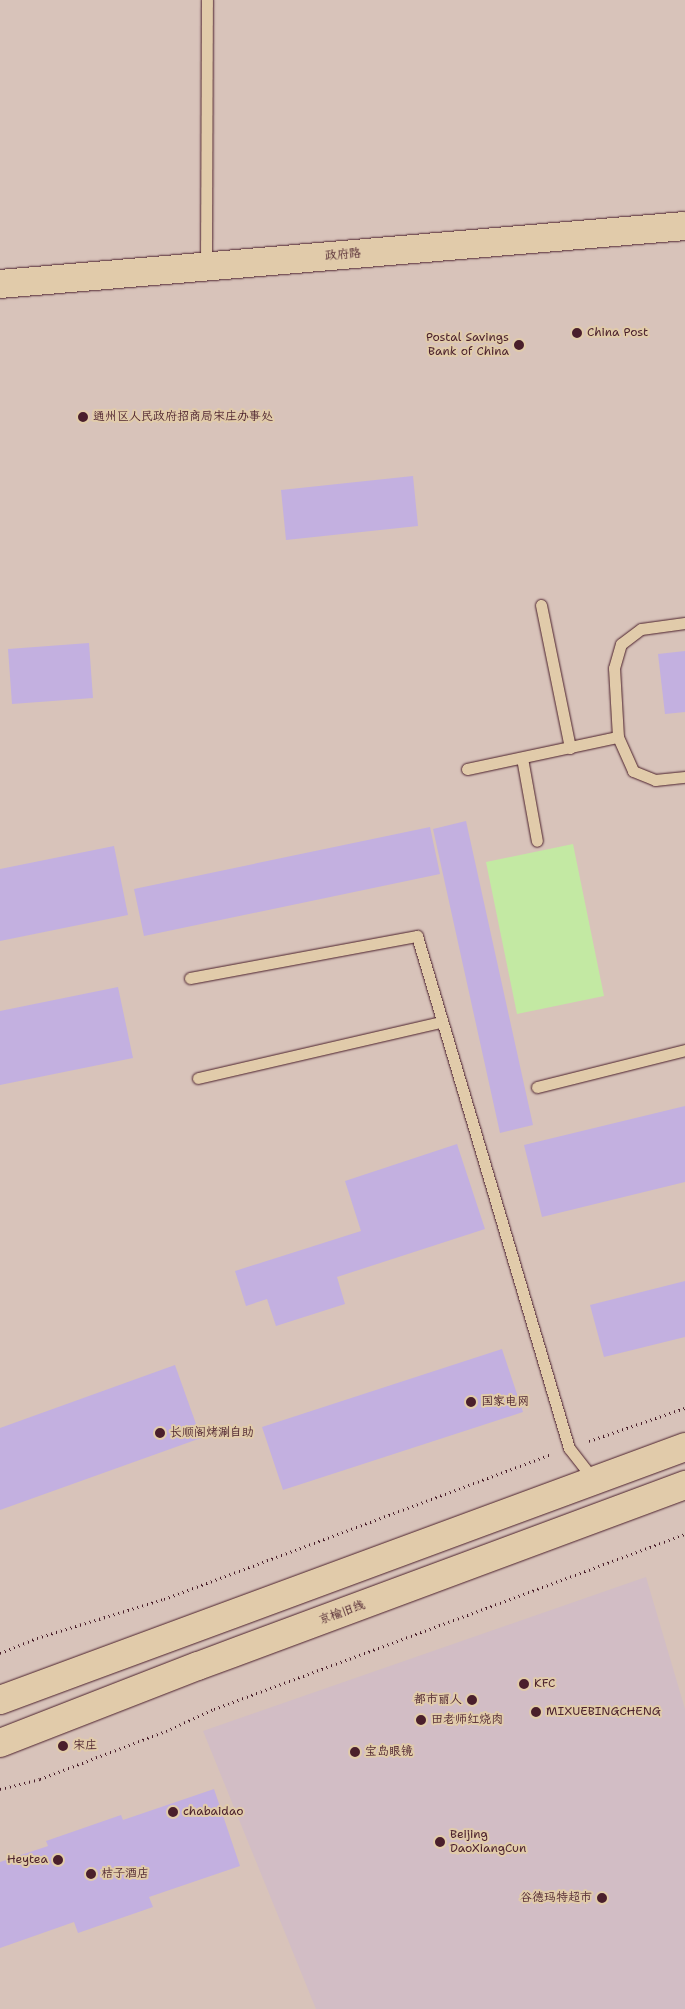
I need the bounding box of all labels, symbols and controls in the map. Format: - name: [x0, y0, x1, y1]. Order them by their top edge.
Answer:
- street label: 政府路: [324, 246, 362, 264]
- place label: China Post: [587, 326, 648, 340]
- marker: China Post: [571, 327, 583, 339]
- place label: Postal Savings Bank of China: [426, 331, 509, 359]
- marker: Postal Savings Bank of China: [513, 339, 525, 351]
- place label: 通州区人民政府招商局宋庄办事处: [93, 410, 273, 424]
- marker: 通州区人民政府招商局宋庄办事处: [77, 411, 89, 423]
- place label: 国家电网: [481, 1395, 529, 1409]
- marker: 国家电网: [465, 1396, 477, 1408]
- place label: 长顺阁烤涮自助: [170, 1426, 254, 1440]
- marker: 长顺阁烤涮自助: [154, 1427, 166, 1439]
- street label: 京榆旧线: [317, 1598, 367, 1628]
- place label: KFC: [534, 1677, 555, 1691]
- marker: KFC: [518, 1678, 530, 1690]
- place label: 都市丽人: [414, 1693, 462, 1707]
- marker: 都市丽人: [466, 1694, 478, 1706]
- place label: MIXUEBINGCHENG: [546, 1705, 661, 1719]
- marker: MIXUEBINGCHENG: [530, 1706, 542, 1718]
- place label: 田老师红烧肉: [431, 1713, 503, 1727]
- marker: 田老师红烧肉: [415, 1714, 427, 1726]
- place label: 宋庄: [73, 1739, 97, 1753]
- marker: 宋庄: [57, 1740, 69, 1752]
- place label: 宝岛眼镜: [365, 1745, 413, 1759]
- marker: 宝岛眼镜: [349, 1746, 361, 1758]
- place label: chabaidao: [183, 1805, 244, 1819]
- marker: chabaidao: [167, 1806, 179, 1818]
- place label: Beijing DaoXiangCun: [450, 1828, 526, 1856]
- marker: Beijing DaoXiangCun: [434, 1836, 446, 1848]
- place label: Heytea: [7, 1853, 48, 1867]
- marker: Heytea: [52, 1854, 64, 1866]
- place label: 桔子酒店: [101, 1867, 149, 1881]
- marker: 桔子酒店: [85, 1868, 97, 1880]
- place label: 谷德玛特超市: [520, 1891, 592, 1905]
- marker: 谷德玛特超市: [596, 1892, 608, 1904]

